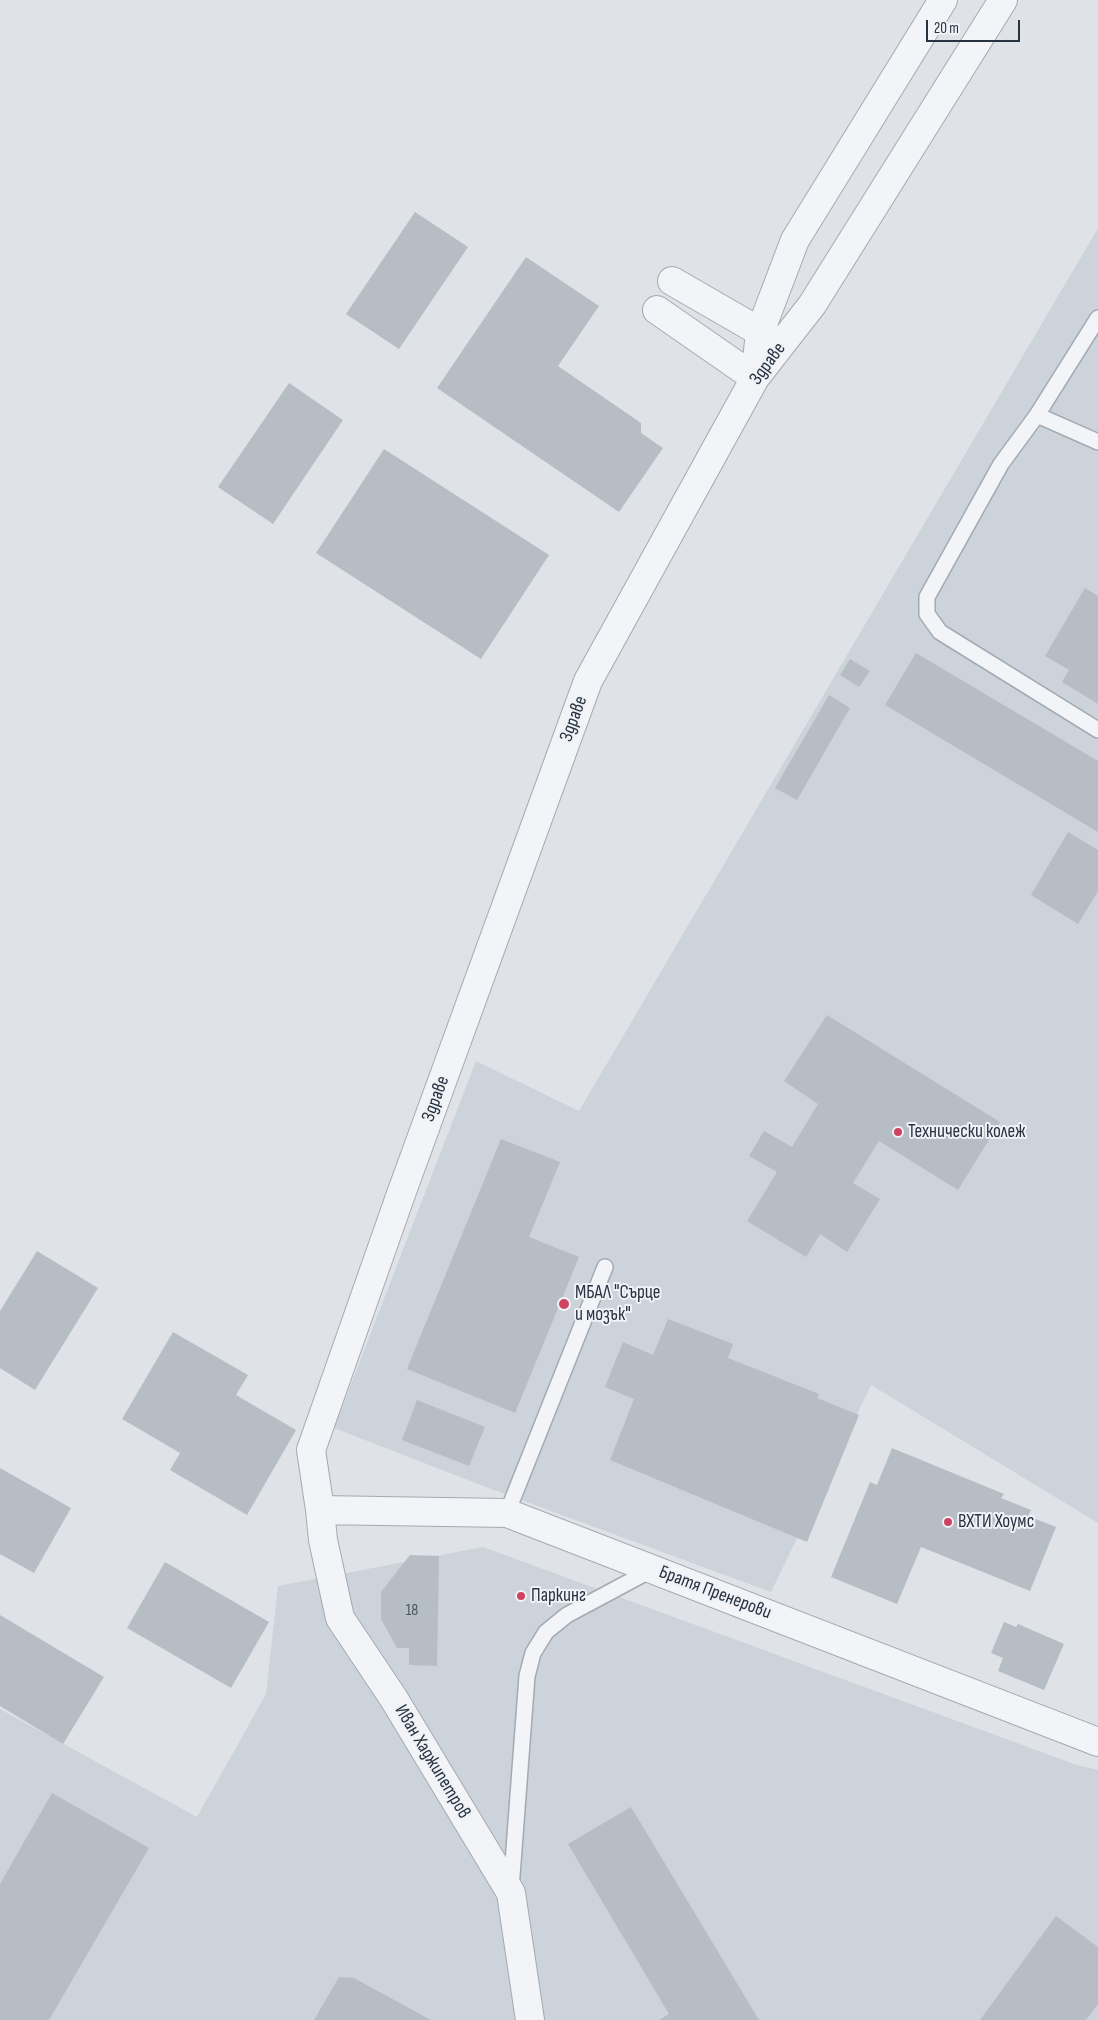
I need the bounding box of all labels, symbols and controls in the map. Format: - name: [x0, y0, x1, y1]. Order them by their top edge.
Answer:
- scale bar: [928, 10, 1022, 42]
- text: 20 m: [934, 19, 959, 38]
- street label: Здраве: [745, 338, 791, 390]
- street label: Здраве: [555, 693, 593, 745]
- street label: Здраве: [417, 1073, 455, 1125]
- place label: Технически колеж: [908, 1121, 1025, 1143]
- marker: Технически колеж: [892, 1126, 904, 1138]
- place label: МБАЛ "Сърце и мозък": [575, 1282, 660, 1326]
- marker: МБАЛ "Сърце и мозък": [557, 1297, 571, 1311]
- place label: ВХТИ Хоумс: [958, 1511, 1034, 1533]
- marker: ВХТИ Хоумс: [942, 1516, 954, 1528]
- street label: Братя Пренерови: [656, 1561, 774, 1625]
- place label: Паркинг: [531, 1585, 586, 1607]
- marker: Паркинг: [515, 1590, 527, 1602]
- house number: 18: [406, 1601, 418, 1621]
- street label: Иван Хаджипетров: [389, 1701, 475, 1823]

